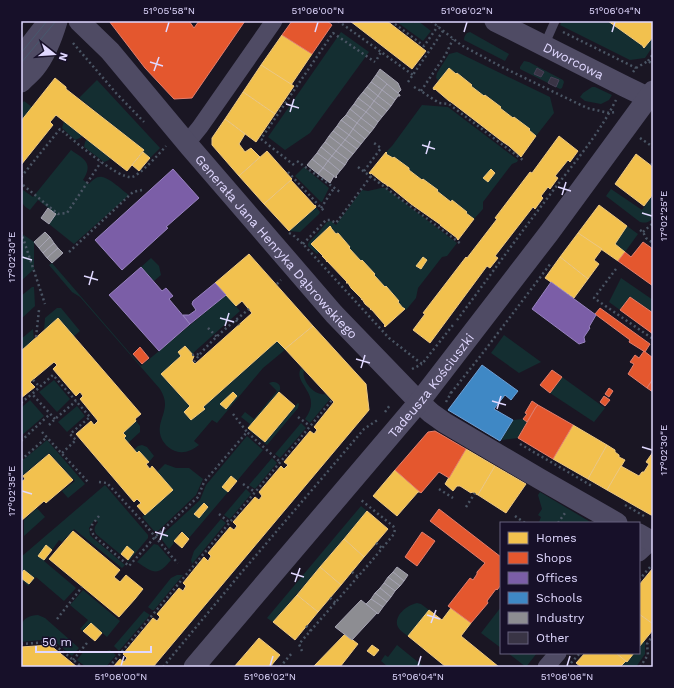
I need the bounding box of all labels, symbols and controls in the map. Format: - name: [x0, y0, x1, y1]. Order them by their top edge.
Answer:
- text: 51°05'58"N: [143, 5, 195, 16]
- text: 51°06'00"N: [292, 5, 344, 16]
- text: 51°06'02"N: [441, 5, 493, 16]
- text: 51°06'04"N: [589, 5, 641, 16]
- north arrow: [34, 34, 74, 74]
- street label: Dworcowa: [541, 40, 607, 83]
- text: N: [56, 51, 70, 63]
- street label: Generała Jana Henryka Dąbrowskiego: [192, 152, 361, 342]
- text: 17°02'25"E: [658, 191, 669, 241]
- text: 17°02'30"E: [6, 232, 17, 282]
- street label: Tadeusza Kościuszki: [385, 330, 477, 441]
- text: 17°02'30"E: [658, 425, 669, 475]
- text: 17°02'35"E: [6, 466, 17, 516]
- legend: [500, 522, 640, 654]
- text: Homes: [536, 531, 577, 545]
- text: Shops: [536, 551, 572, 565]
- text: Offices: [536, 571, 578, 585]
- text: Schools: [536, 591, 582, 605]
- text: Industry: [536, 611, 585, 625]
- scale bar: [36, 628, 151, 654]
- text: Other: [536, 631, 569, 645]
- text: 50 m: [42, 635, 72, 649]
- text: 51°06'00"N: [95, 671, 147, 682]
- text: 51°06'02"N: [244, 671, 296, 682]
- text: 51°06'04"N: [392, 671, 444, 682]
- text: 51°06'06"N: [541, 671, 593, 682]

